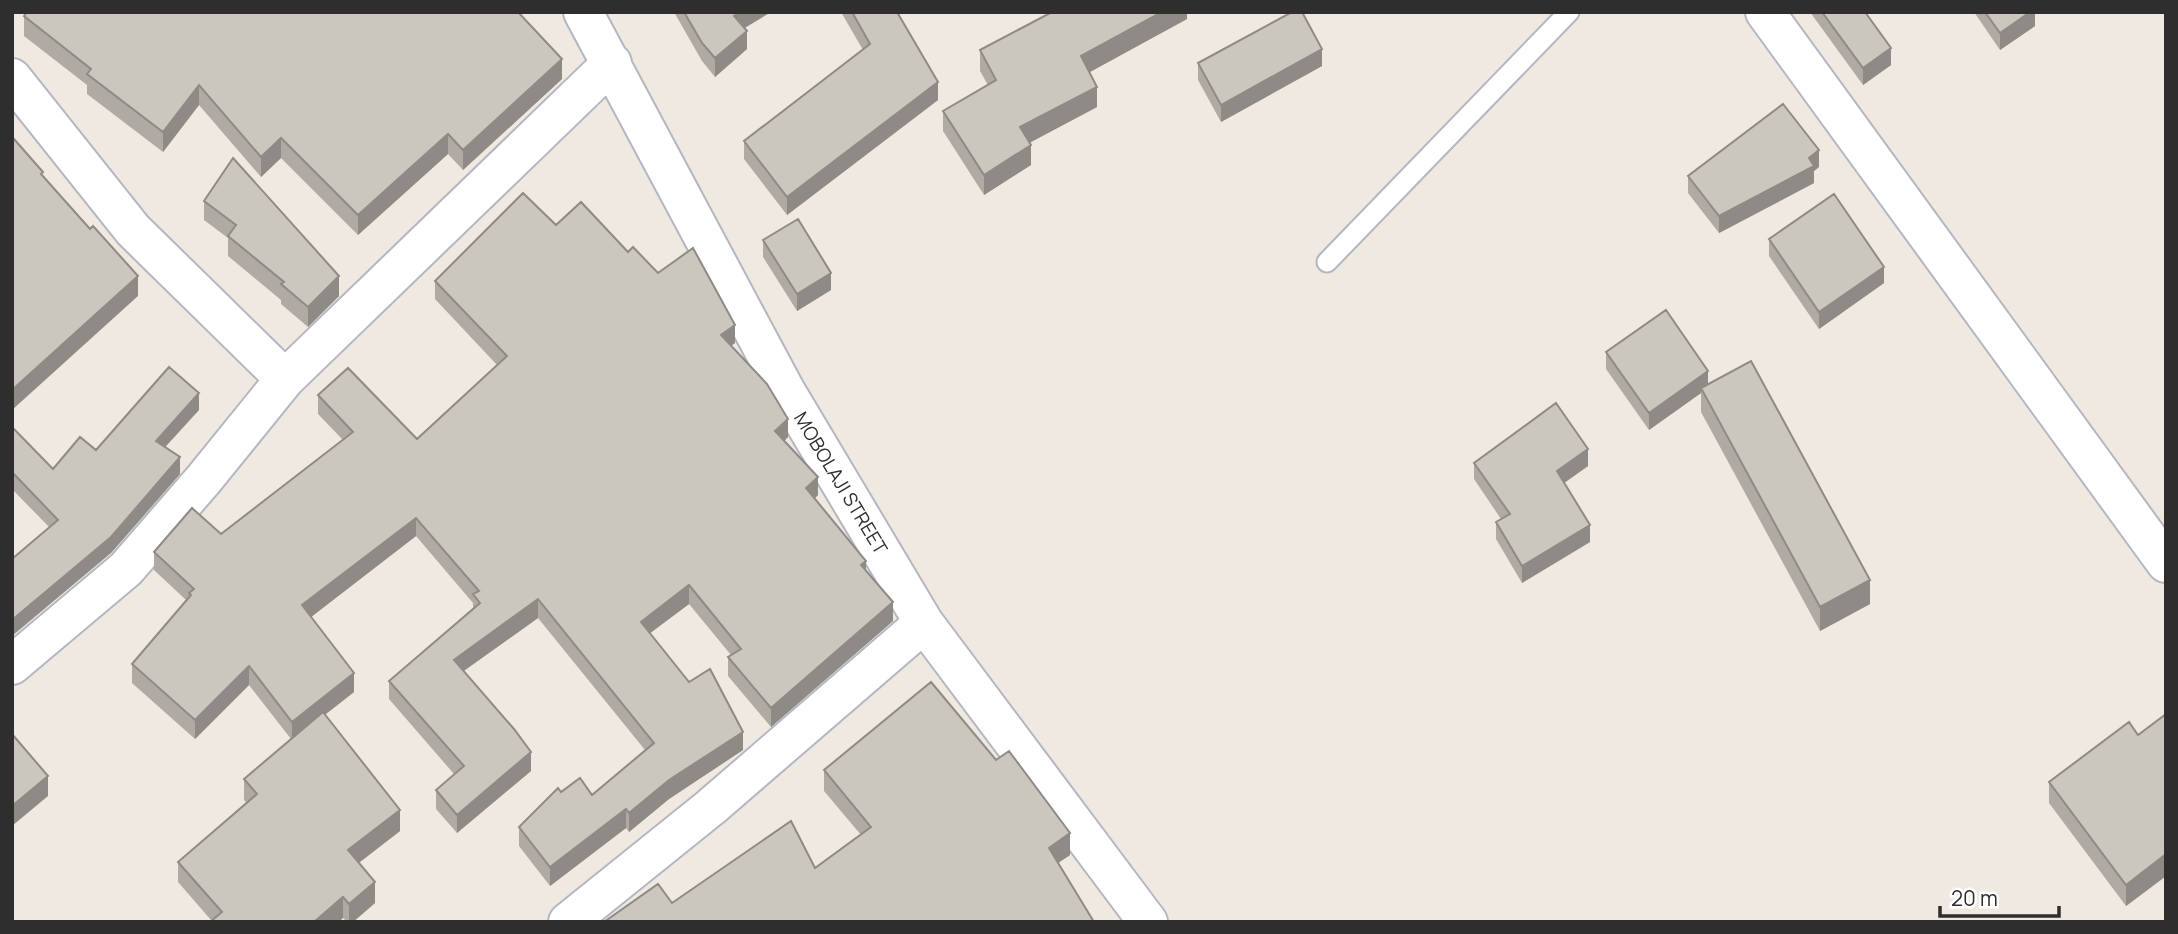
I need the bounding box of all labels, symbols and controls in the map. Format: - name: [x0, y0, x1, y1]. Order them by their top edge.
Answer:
- street label: MOBOLAJI STREET: [788, 407, 894, 560]
- scale bar: [1940, 874, 2059, 918]
- text: 20 m: [1951, 884, 1998, 912]

